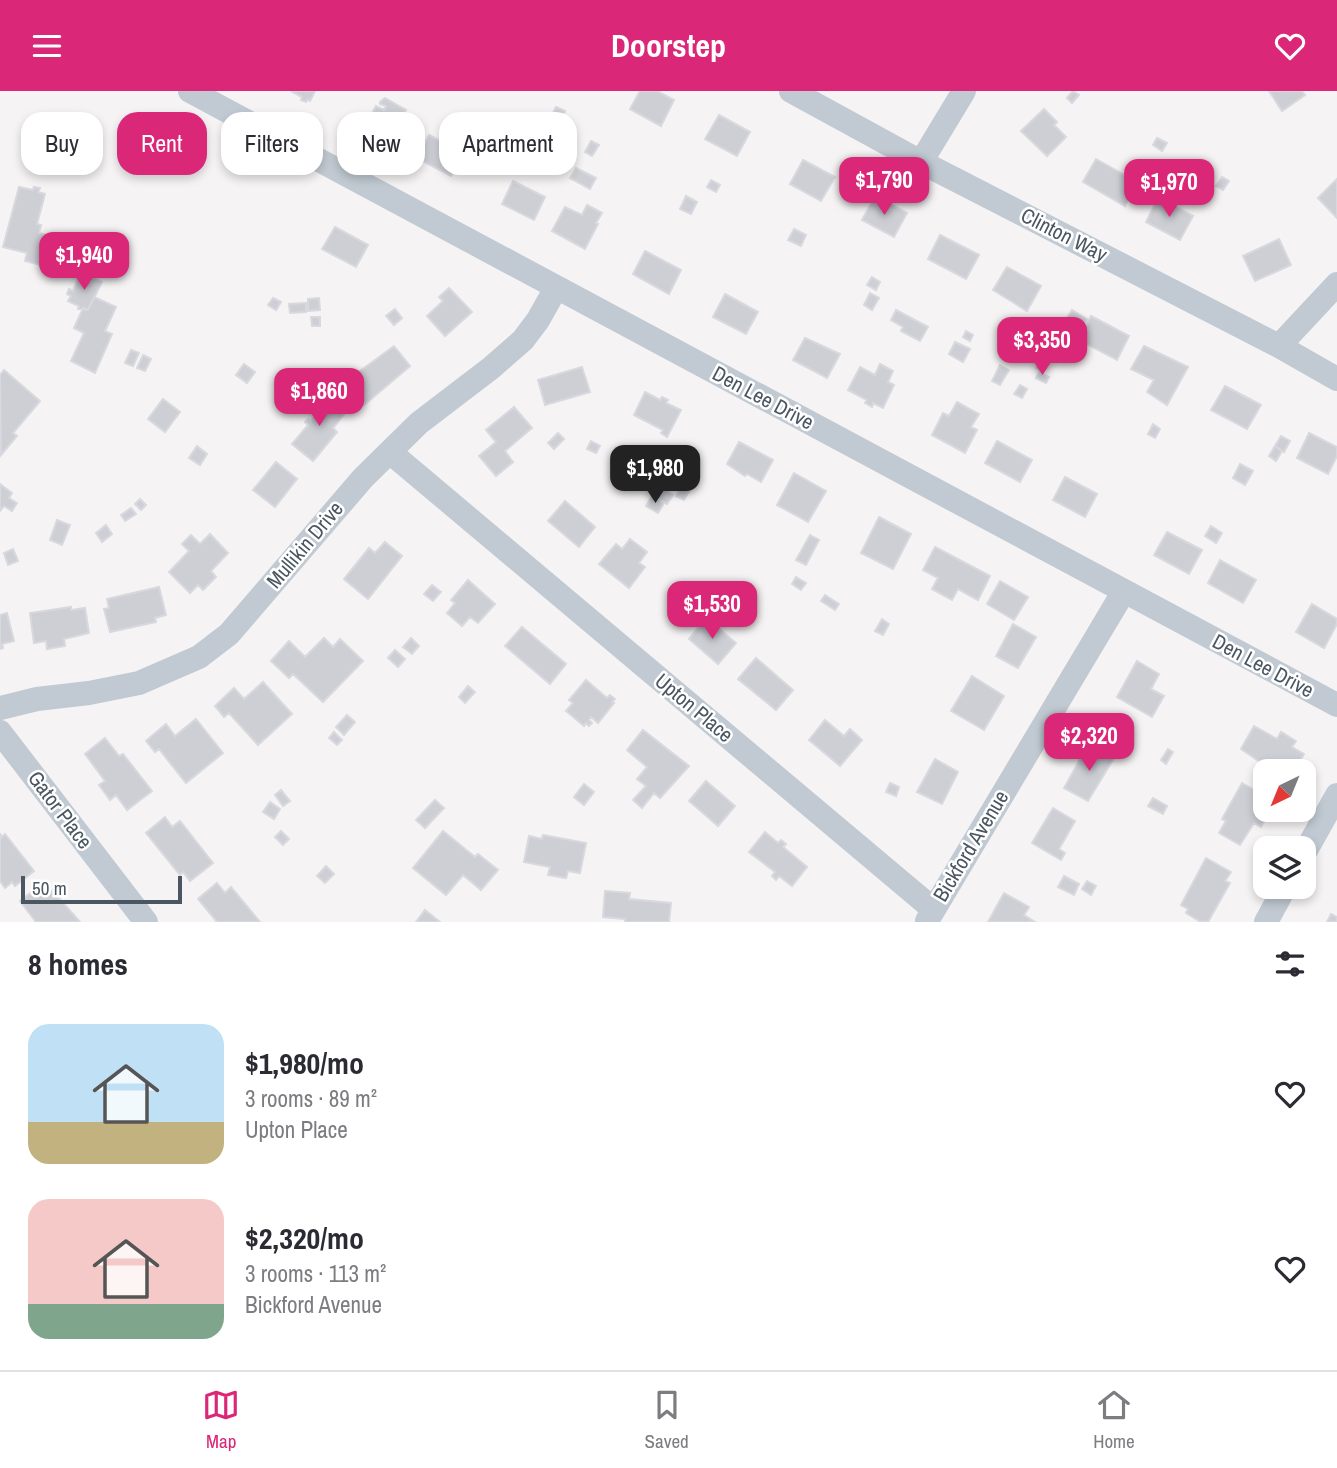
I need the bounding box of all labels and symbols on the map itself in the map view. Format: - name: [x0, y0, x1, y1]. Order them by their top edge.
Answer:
- pin: $1,790: [827, 157, 941, 217]
- pin: $1,970: [1112, 159, 1226, 219]
- street label: Clinton Way: [1016, 200, 1113, 269]
- pin: $1,940: [27, 233, 141, 292]
- pin: $3,350: [985, 317, 1099, 377]
- street label: Den Lee Drive: [707, 359, 819, 436]
- pin: $1,860: [262, 369, 376, 428]
- pin: $1,980: [598, 445, 712, 505]
- street label: Mullikin Drive: [260, 495, 350, 594]
- pin: $1,530: [655, 581, 769, 641]
- street label: Den Lee Drive: [1207, 627, 1319, 704]
- street label: Upton Place: [649, 666, 740, 749]
- pin: $2,320: [1032, 713, 1146, 773]
- north arrow: [1253, 759, 1316, 823]
- street label: Gator Place: [21, 765, 99, 855]
- street label: Bickford Avenue: [926, 785, 1015, 907]
- scale bar: [21, 873, 182, 905]

